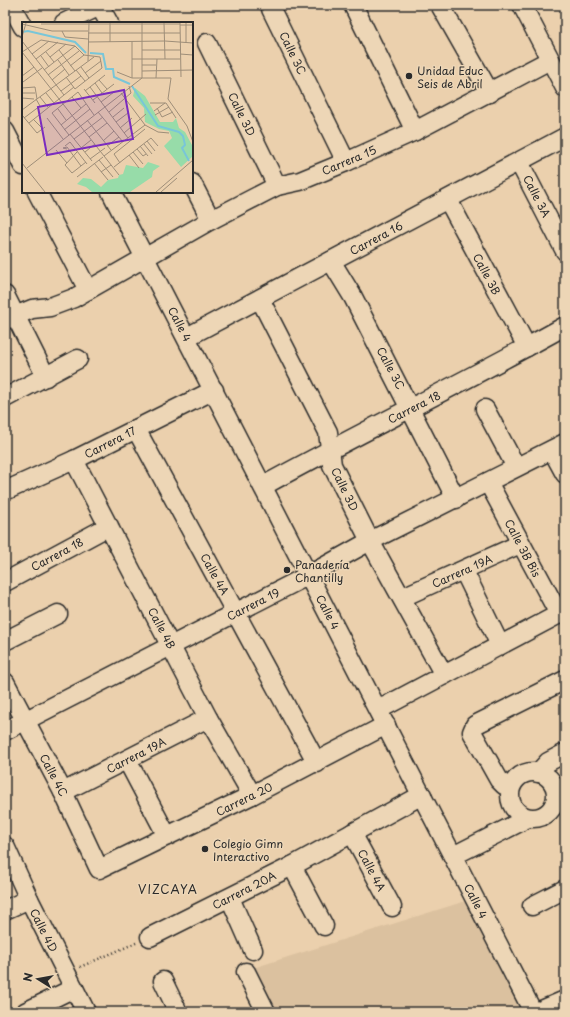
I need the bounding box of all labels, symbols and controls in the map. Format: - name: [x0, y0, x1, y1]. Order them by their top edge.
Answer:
- inset map: [22, 22, 193, 193]
- street label: Calle 3C: [275, 29, 311, 77]
- place label: Unidad Educ Seis de Abril: [417, 62, 483, 92]
- marker: Unidad Educ Seis de Abril: [404, 71, 414, 81]
- street label: Calle 3D: [224, 89, 260, 139]
- street label: Carrera 15: [319, 141, 379, 179]
- street label: Calle 3A: [519, 172, 555, 220]
- street label: Carrera 16: [346, 217, 406, 259]
- street label: Calle 3B: [469, 250, 505, 298]
- street label: Calle 4: [164, 304, 196, 344]
- street label: Calle 3C: [373, 344, 409, 392]
- street label: Carrera 18: [385, 386, 443, 428]
- street label: Carrera 17: [81, 422, 139, 462]
- street label: Calle 3D: [327, 464, 363, 514]
- street label: Calle 3B Bis: [501, 516, 545, 580]
- street label: Carrera 18: [28, 533, 86, 575]
- street label: Calle 4A: [197, 550, 233, 598]
- street label: Carrera 19A: [429, 550, 495, 592]
- place label: Panadería Chantilly: [295, 556, 350, 586]
- marker: Panadería Chantilly: [282, 565, 292, 575]
- street label: Carrera 19: [224, 583, 282, 625]
- street label: Calle 4: [312, 592, 344, 632]
- street label: Calle 4B: [144, 604, 180, 652]
- street label: Carrera 19A: [103, 733, 169, 777]
- street label: Calle 4C: [36, 751, 72, 799]
- street label: Carrera 20: [213, 778, 275, 820]
- place label: Colegio Gimn Interactivo: [213, 835, 283, 865]
- marker: Colegio Gimn Interactivo: [200, 844, 210, 854]
- street label: Calle 4A: [354, 846, 390, 894]
- street label: Carrera 20A: [209, 866, 279, 913]
- district label: VIZCAYA: [138, 880, 198, 898]
- street label: Calle 4: [460, 881, 492, 921]
- street label: Calle 4D: [26, 905, 62, 955]
- north arrow: [18, 959, 58, 999]
- text: N: [19, 971, 37, 983]

